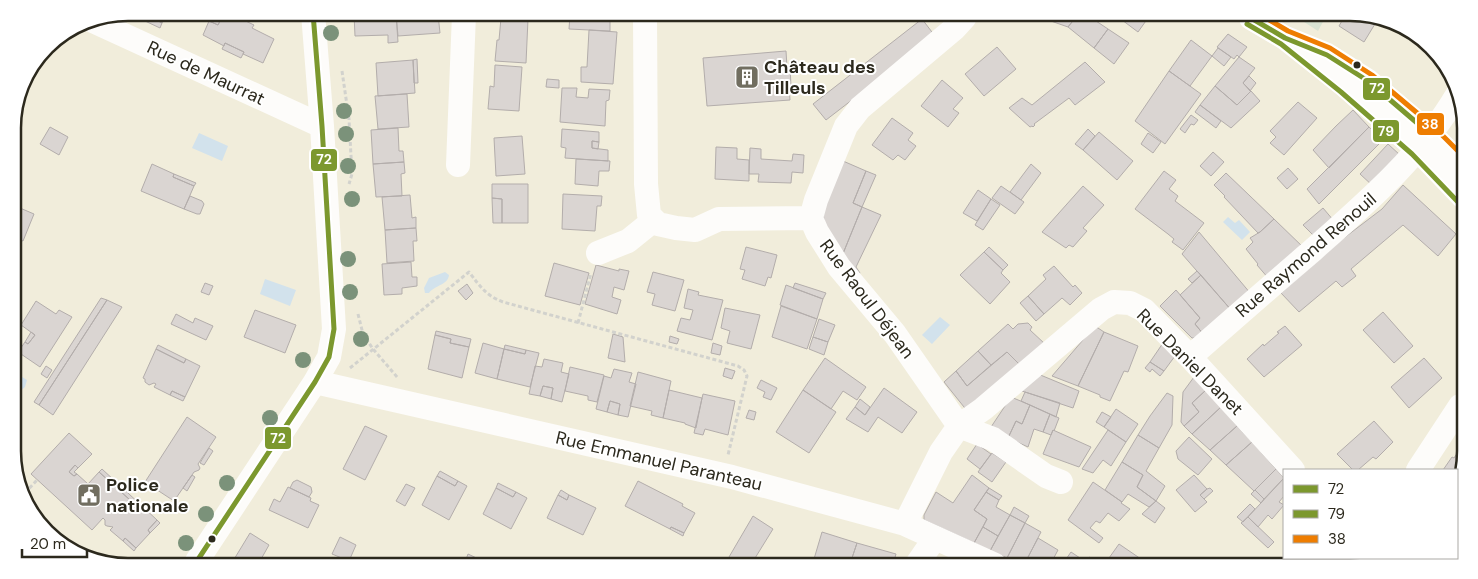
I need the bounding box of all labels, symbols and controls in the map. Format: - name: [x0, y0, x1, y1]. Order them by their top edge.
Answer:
- street label: Rue de Maurrat: [143, 35, 269, 111]
- place label: Château des Tilleuls: [764, 55, 875, 100]
- unlabelled marker: [1352, 60, 1362, 70]
- building icon: Château des Tilleuls: [734, 64, 760, 90]
- line badge: 72: [1362, 77, 1391, 101]
- text: 72: [1369, 79, 1385, 97]
- line badge: 38: [1416, 112, 1445, 136]
- text: 38: [1421, 115, 1439, 133]
- line badge: 79: [1372, 119, 1400, 143]
- text: 79: [1378, 122, 1394, 140]
- line badge: 72: [310, 148, 338, 172]
- text: 72: [316, 150, 332, 168]
- street label: Rue Raymond Renouil: [1231, 187, 1381, 323]
- street label: Rue Raoul Déjean: [814, 235, 920, 363]
- street label: Rue Daniel Danet: [1132, 304, 1248, 420]
- line badge: 72: [264, 426, 292, 450]
- street label: Rue Emmanuel Paranteau: [553, 426, 765, 496]
- text: 72: [270, 429, 286, 447]
- legend: [1283, 469, 1458, 559]
- place label: Police nationale: [106, 473, 189, 518]
- text: 72: [1328, 479, 1344, 499]
- public building icon: Police nationale: [76, 482, 102, 508]
- text: 79: [1328, 504, 1345, 524]
- scale bar: [22, 526, 88, 558]
- text: 38: [1328, 529, 1346, 549]
- text: 20 m: [30, 534, 66, 554]
- unlabelled marker: [207, 534, 217, 544]

